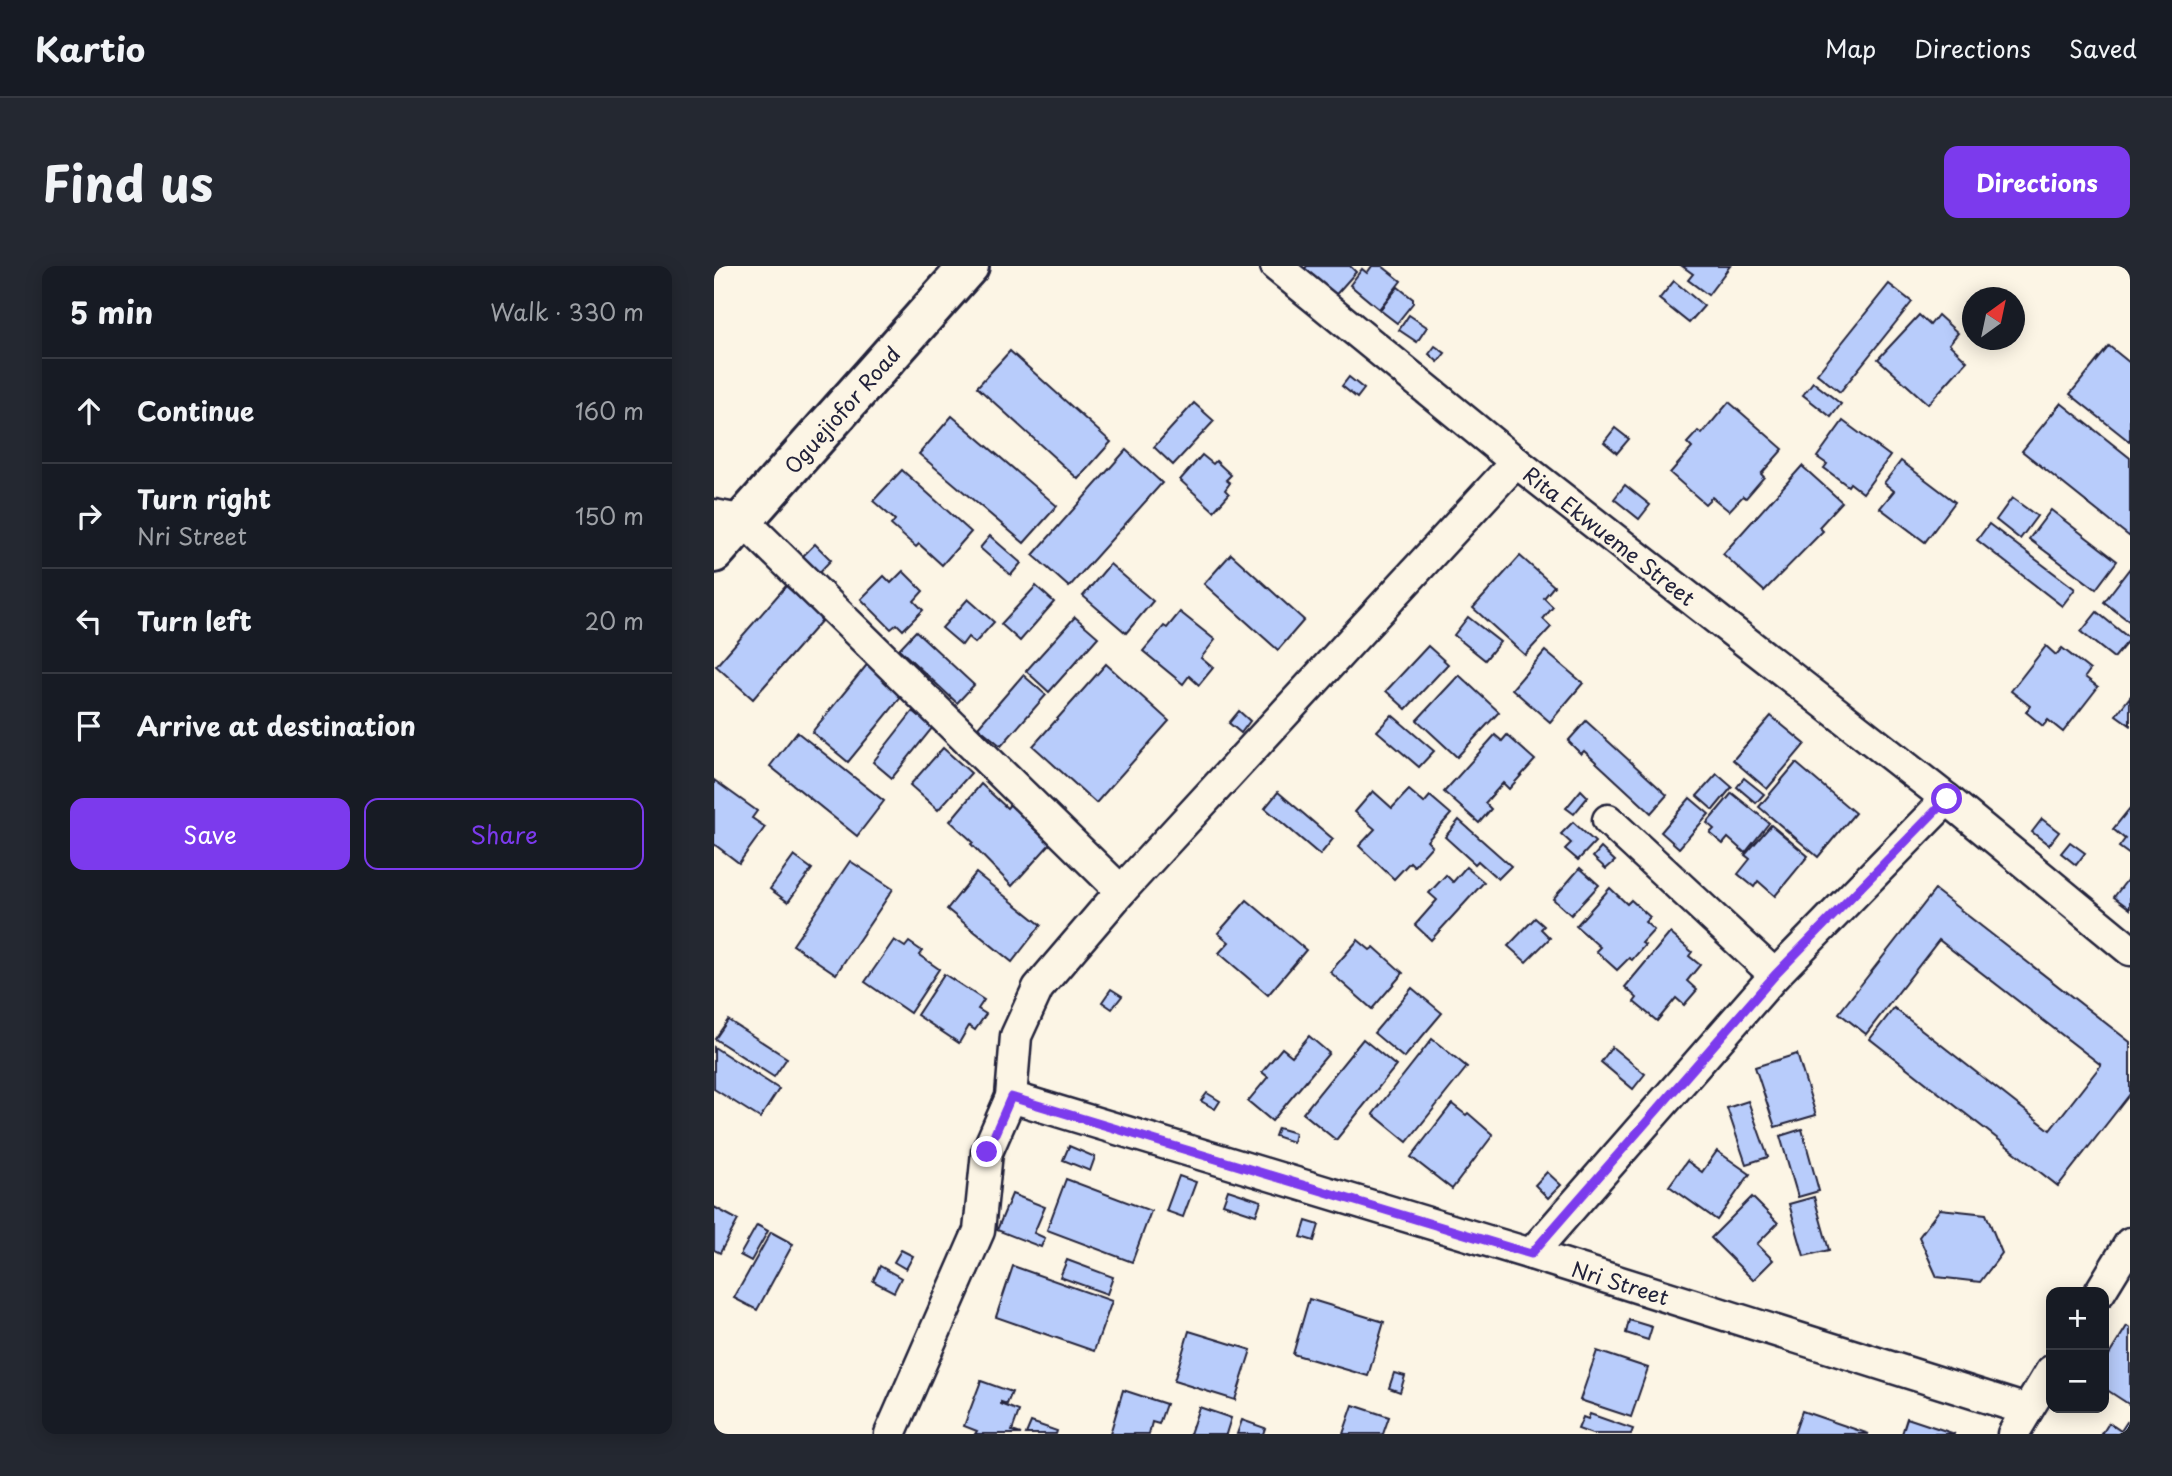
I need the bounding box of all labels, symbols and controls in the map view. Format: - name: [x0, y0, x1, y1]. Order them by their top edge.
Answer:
- text: Kartio: [35, 23, 145, 73]
- text: Map: [1825, 30, 1876, 66]
- text: Directions: [1914, 30, 2031, 66]
- text: Saved: [2069, 30, 2137, 66]
- text: Find us: [42, 145, 213, 219]
- button: Directions: [1944, 146, 2130, 218]
- north arrow: [1962, 287, 2025, 350]
- text: 5 min: [70, 289, 153, 334]
- text: Walk · 330 m: [490, 294, 644, 329]
- street label: Oguejiofor Road: [776, 338, 907, 480]
- text: Continue: [137, 391, 254, 430]
- icon: ahead: [70, 392, 108, 430]
- text: 160 m: [575, 393, 644, 428]
- street label: Rita Ekwueme Street: [1517, 458, 1703, 613]
- text: Turn right: [137, 479, 271, 518]
- icon: right: [70, 497, 108, 535]
- text: 150 m: [575, 498, 644, 533]
- text: Nri Street: [137, 518, 247, 553]
- text: Turn left: [137, 601, 252, 640]
- icon: left: [70, 602, 108, 640]
- text: 20 m: [585, 603, 644, 638]
- text: Arrive at destination: [137, 706, 416, 745]
- icon: arrive: [70, 707, 108, 745]
- route start: [1931, 783, 1962, 814]
- button: Save: [70, 798, 350, 870]
- button: Share: [364, 798, 644, 870]
- route end: [971, 1136, 1002, 1167]
- street label: Nri Street: [1568, 1252, 1673, 1312]
- map controls: [2046, 1287, 2109, 1413]
- button: +: [2046, 1287, 2109, 1350]
- button: −: [2046, 1350, 2109, 1413]

